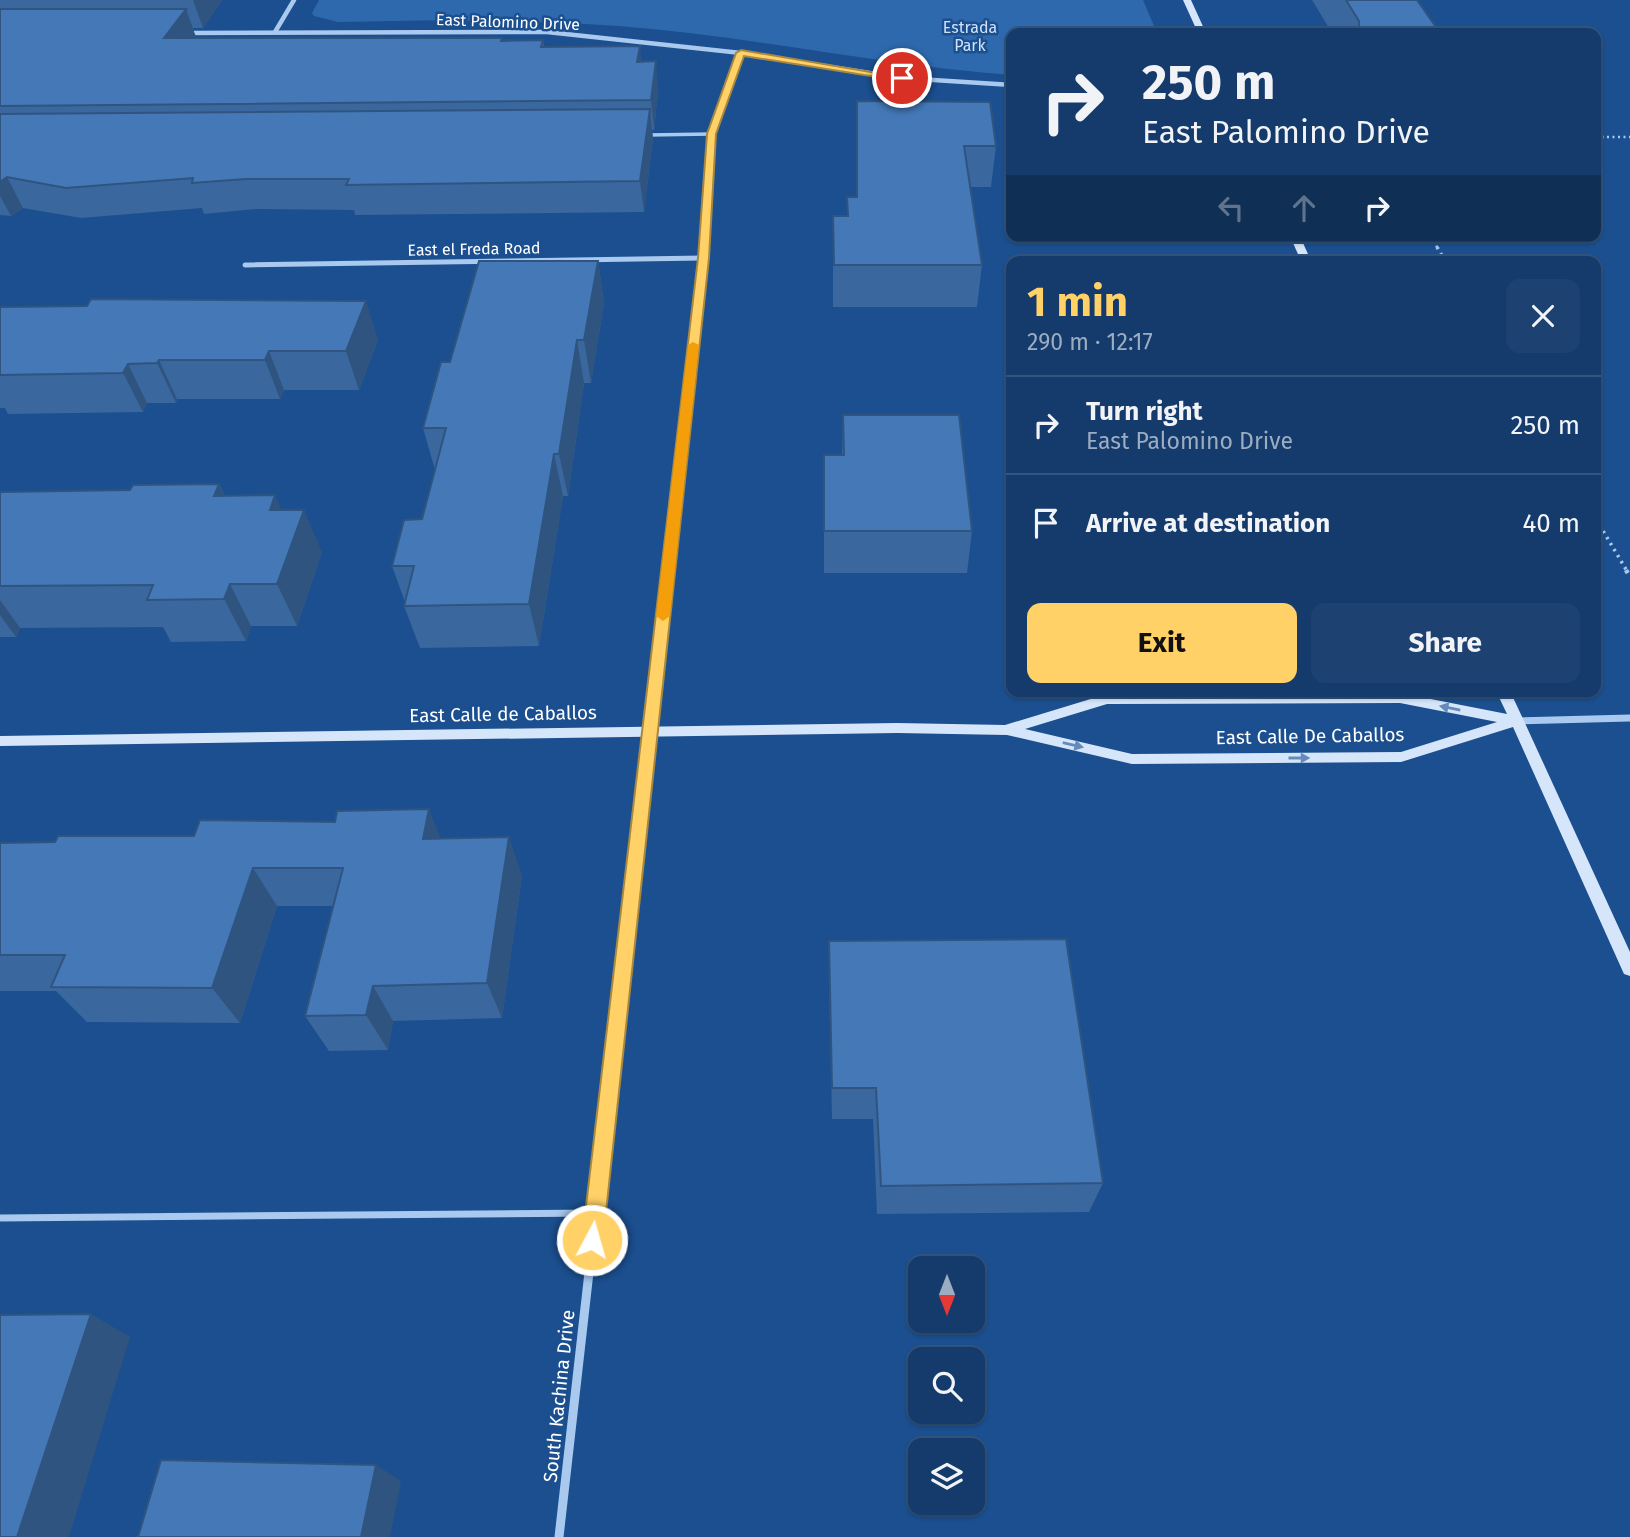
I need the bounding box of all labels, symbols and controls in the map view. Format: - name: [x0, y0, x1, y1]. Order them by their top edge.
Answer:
- street label: East Palomino Drive: [436, 10, 580, 34]
- park label: Estrada Park: [943, 18, 997, 55]
- pin: [872, 48, 932, 108]
- text: 250 m: [1142, 53, 1275, 112]
- icon: right: [1027, 56, 1118, 147]
- icon: arrive: [883, 59, 921, 97]
- text: East Palomino Drive: [1142, 113, 1430, 151]
- icon: left: [1212, 189, 1250, 227]
- icon: ahead: [1285, 189, 1323, 227]
- icon: right: [1358, 189, 1396, 227]
- street label: East el Freda Road: [407, 238, 541, 260]
- text: 1 min: [1027, 277, 1128, 327]
- button: close: [1506, 279, 1580, 353]
- text: 290 m · 12:17: [1027, 328, 1153, 356]
- text: Turn right: [1086, 396, 1203, 427]
- icon: right: [1027, 406, 1065, 444]
- text: 250 m: [1510, 410, 1580, 441]
- text: East Palomino Drive: [1086, 427, 1293, 455]
- icon: arrive: [1027, 504, 1065, 542]
- text: Arrive at destination: [1086, 508, 1330, 539]
- text: 40 m: [1522, 508, 1580, 539]
- button: Exit: [1027, 603, 1297, 683]
- button: Share: [1311, 603, 1580, 683]
- street label: East Calle de Caballos: [409, 701, 597, 727]
- one-way arrow: [1439, 702, 1461, 713]
- street label: East Calle De Caballos: [1216, 723, 1405, 749]
- one-way arrow: [1062, 740, 1084, 751]
- one-way arrow: [1288, 752, 1310, 764]
- position arrow: [555, 1203, 629, 1277]
- north arrow: [908, 1256, 985, 1334]
- map controls: [908, 1256, 985, 1515]
- street label: South Kachina Drive: [538, 1308, 580, 1484]
- button: search: [908, 1347, 985, 1424]
- button: layers: [908, 1438, 985, 1515]

